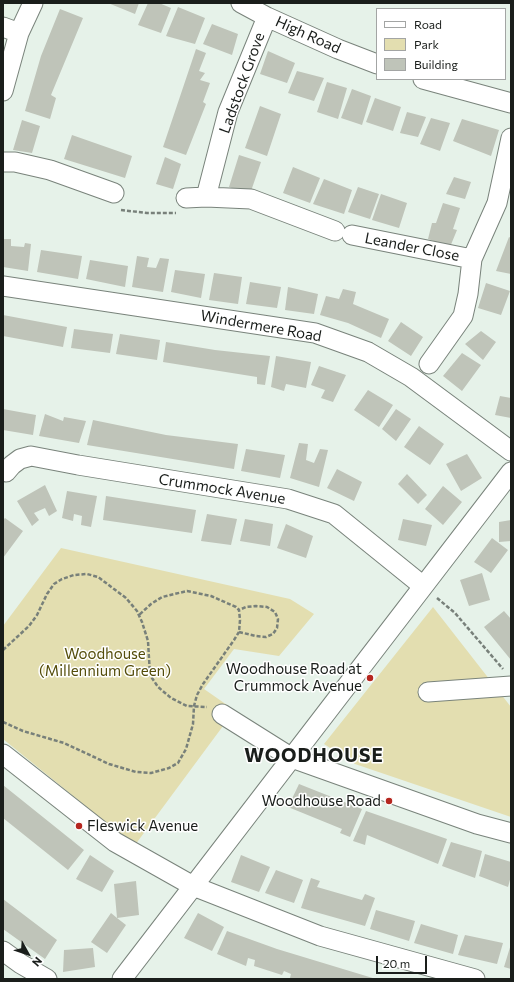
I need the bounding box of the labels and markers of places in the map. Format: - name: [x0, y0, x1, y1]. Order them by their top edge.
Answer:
- place label: Woodhouse Road at Crummock Avenue: [226, 660, 362, 695]
- marker: Woodhouse Road at Crummock Avenue: [365, 673, 375, 683]
- place label: Woodhouse Road: [262, 792, 381, 810]
- marker: Woodhouse Road: [384, 796, 394, 806]
- place label: Fleswick Avenue: [87, 817, 198, 835]
- marker: Fleswick Avenue: [74, 821, 84, 831]

